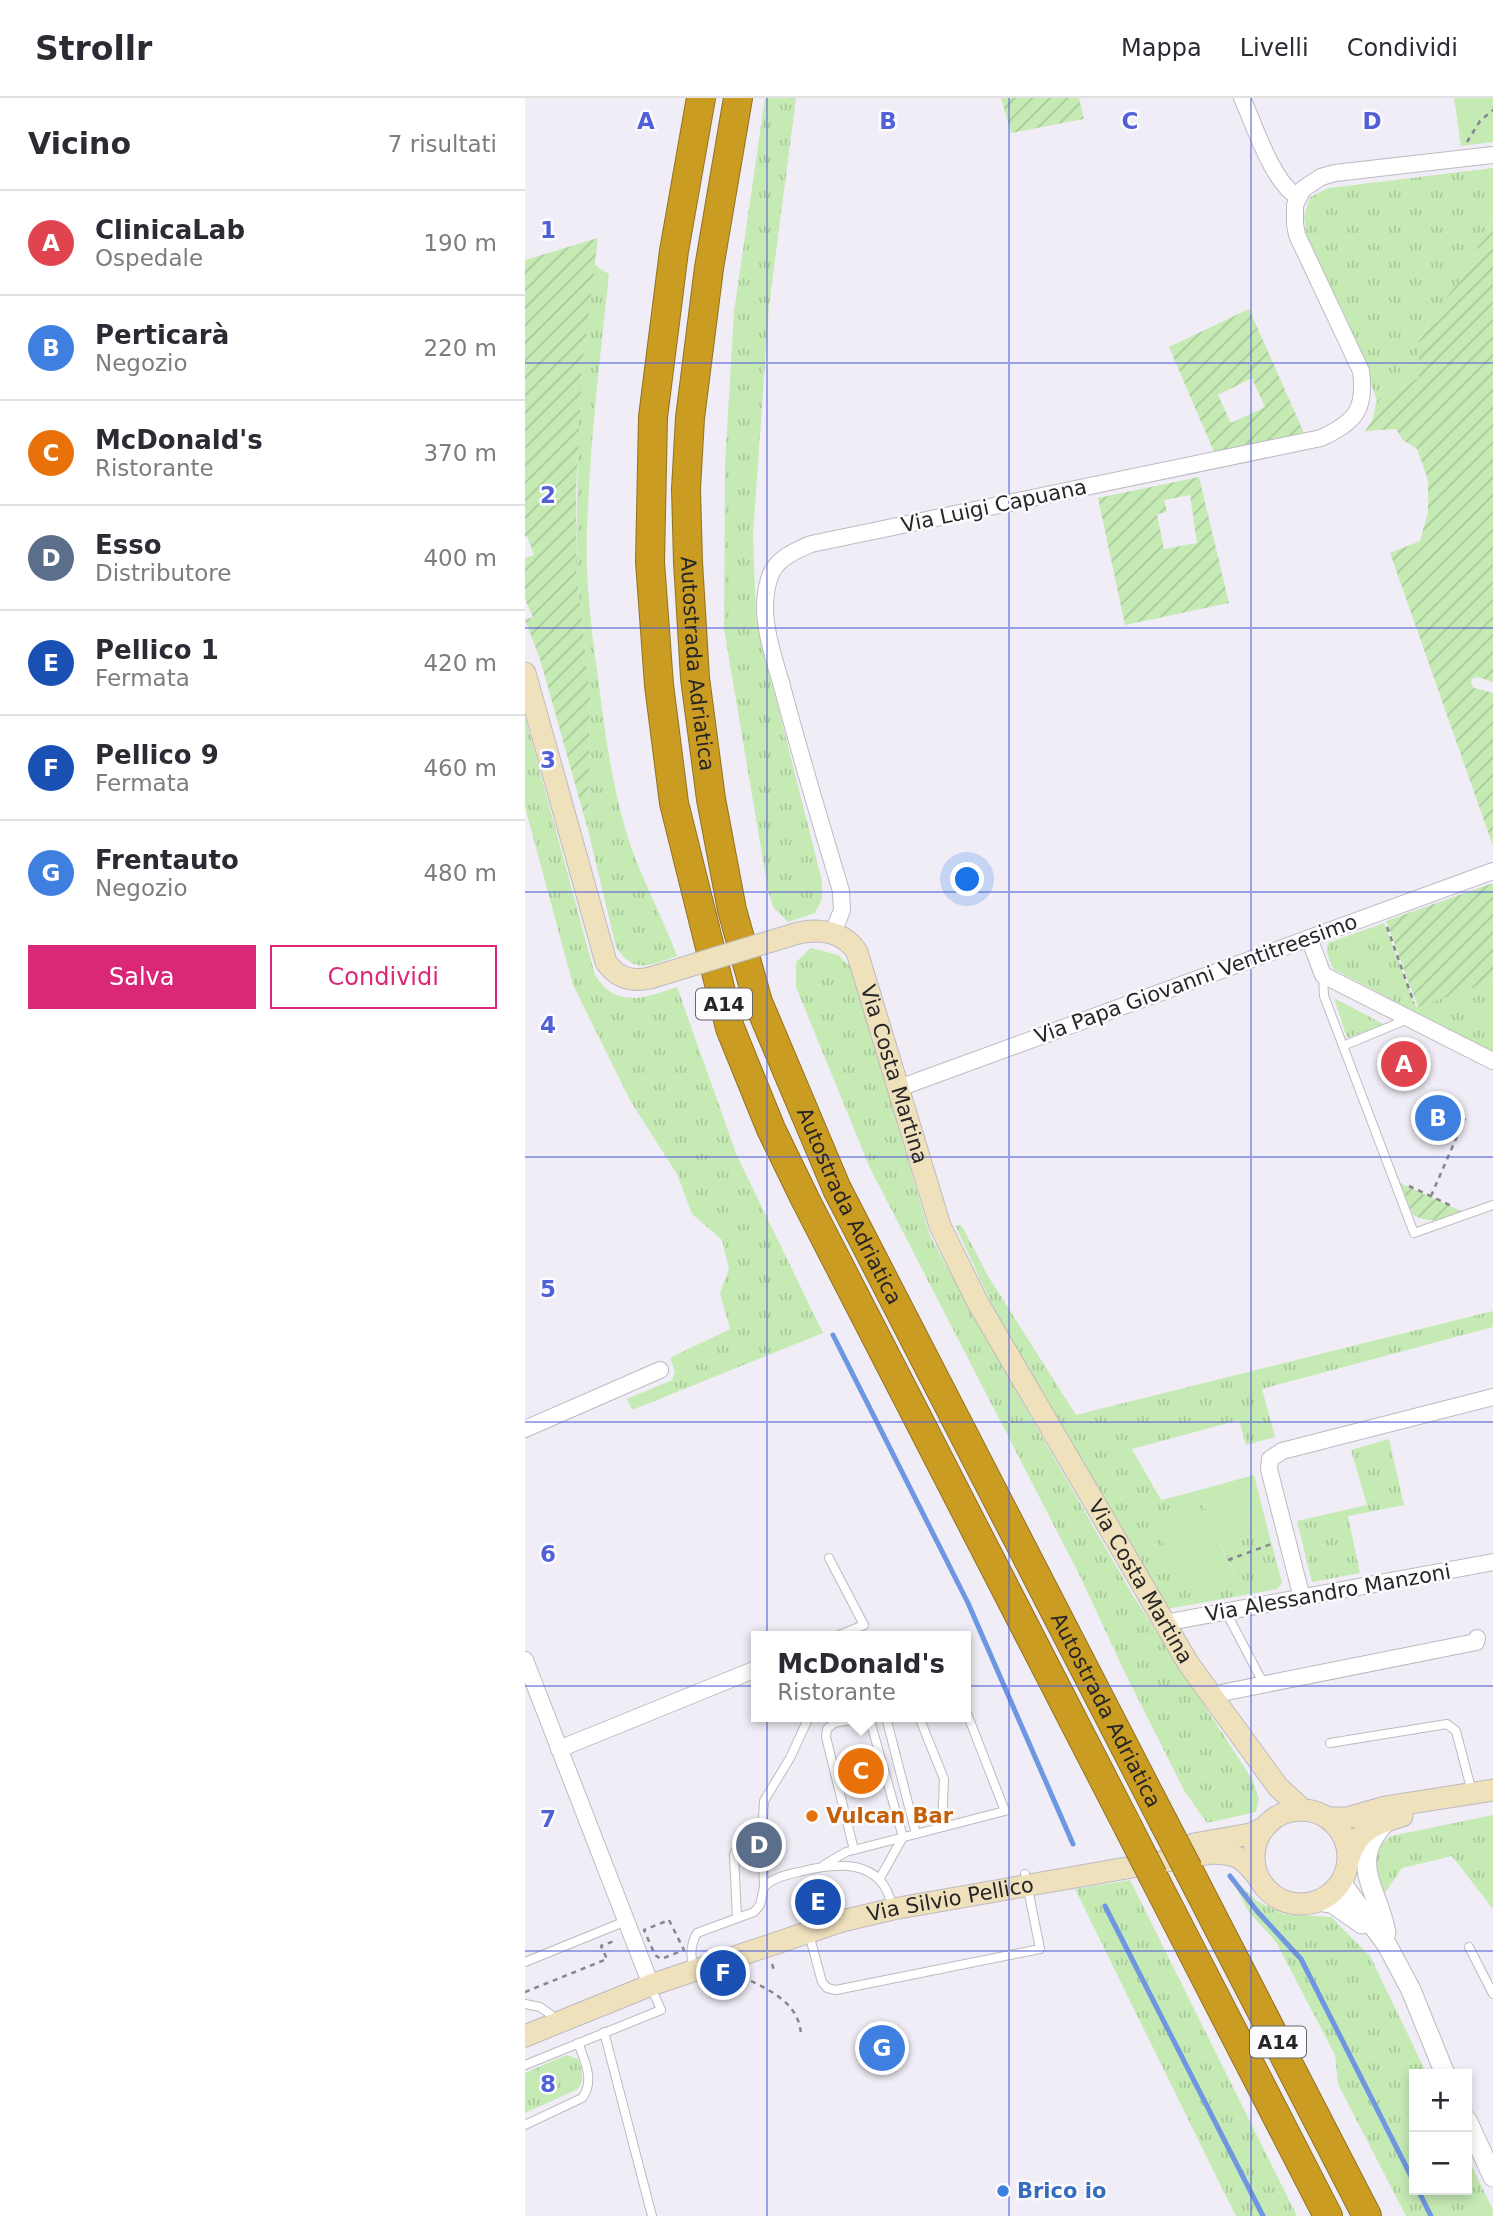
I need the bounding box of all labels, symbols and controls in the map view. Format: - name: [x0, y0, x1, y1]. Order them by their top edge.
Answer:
- text: Strollr: [35, 29, 152, 68]
- text: Mappa: [1121, 34, 1202, 62]
- text: Livelli: [1240, 34, 1309, 62]
- text: Condividi: [1347, 34, 1458, 62]
- text: A: [637, 108, 655, 134]
- text: B: [879, 108, 897, 134]
- text: C: [1122, 108, 1138, 134]
- text: D: [1362, 108, 1382, 134]
- text: Vicino: [28, 126, 131, 161]
- text: 7 risultati: [388, 131, 497, 157]
- text: ClinicaLab: [95, 215, 245, 245]
- text: 1: [540, 217, 556, 243]
- text: A: [42, 230, 60, 256]
- text: 190 m: [423, 230, 497, 256]
- text: Ospedale: [95, 245, 203, 271]
- text: Perticarà: [95, 320, 229, 350]
- text: B: [42, 335, 60, 361]
- text: 220 m: [423, 335, 497, 361]
- text: Negozio: [95, 350, 188, 376]
- text: McDonald's: [95, 425, 263, 455]
- text: C: [43, 440, 59, 466]
- text: 370 m: [423, 440, 497, 466]
- text: Ristorante: [95, 455, 214, 481]
- street label: Via Luigi Capuana: [899, 475, 1089, 537]
- text: 2: [540, 482, 556, 508]
- text: Esso: [95, 530, 162, 560]
- text: D: [41, 545, 61, 571]
- text: 400 m: [423, 545, 497, 571]
- street label: Autostrada Adriatica: [676, 556, 719, 773]
- text: Distributore: [95, 560, 231, 586]
- text: Pellico 1: [95, 635, 219, 665]
- text: E: [43, 650, 59, 676]
- text: 420 m: [423, 650, 497, 676]
- text: Fermata: [95, 665, 190, 691]
- text: Pellico 9: [95, 740, 219, 770]
- text: 3: [540, 747, 556, 773]
- text: F: [43, 755, 59, 781]
- text: 460 m: [423, 755, 497, 781]
- text: Fermata: [95, 770, 190, 796]
- text: Frentauto: [95, 845, 239, 875]
- text: G: [42, 860, 60, 886]
- text: 480 m: [423, 860, 497, 886]
- your location: [950, 862, 984, 896]
- text: Negozio: [95, 875, 188, 901]
- street label: Via Papa Giovanni Ventitreesimo: [1031, 909, 1361, 1049]
- button: Salva: [28, 945, 256, 1009]
- button: Condividi: [270, 945, 497, 1009]
- street label: Via Costa Martina: [856, 982, 932, 1167]
- road number: A14: [696, 988, 752, 1020]
- text: 4: [540, 1012, 556, 1038]
- pin: A: [1381, 1038, 1427, 1090]
- pin: B: [1415, 1092, 1461, 1144]
- street label: Autostrada Adriatica: [792, 1104, 906, 1308]
- text: 5: [540, 1276, 556, 1302]
- street label: Via Costa Martina: [1083, 1496, 1198, 1668]
- text: 6: [540, 1541, 556, 1567]
- street label: Via Alessandro Manzoni: [1203, 1560, 1453, 1626]
- street label: Autostrada Adriatica: [1046, 1609, 1166, 1811]
- popup: [751, 1631, 971, 1722]
- text: McDonald's: [777, 1649, 945, 1679]
- text: Ristorante: [777, 1679, 896, 1705]
- pin: C: [838, 1745, 884, 1797]
- place label: Vulcan Bar: [826, 1804, 954, 1828]
- text: 7: [540, 1806, 556, 1832]
- marker: Vulcan Bar: [804, 1808, 820, 1824]
- pin: D: [736, 1819, 782, 1871]
- street label: Via Silvio Pellico: [865, 1873, 1036, 1927]
- pin: E: [795, 1876, 841, 1928]
- pin: F: [700, 1947, 746, 1999]
- pin: G: [859, 2022, 905, 2074]
- road number: A14: [1250, 2026, 1306, 2058]
- map controls: [1409, 2069, 1472, 2195]
- button: +: [1409, 2069, 1472, 2132]
- text: 8: [540, 2071, 556, 2097]
- button: −: [1409, 2132, 1472, 2195]
- place label: Brico io: [1017, 2179, 1106, 2203]
- marker: Brico io: [995, 2183, 1011, 2199]

